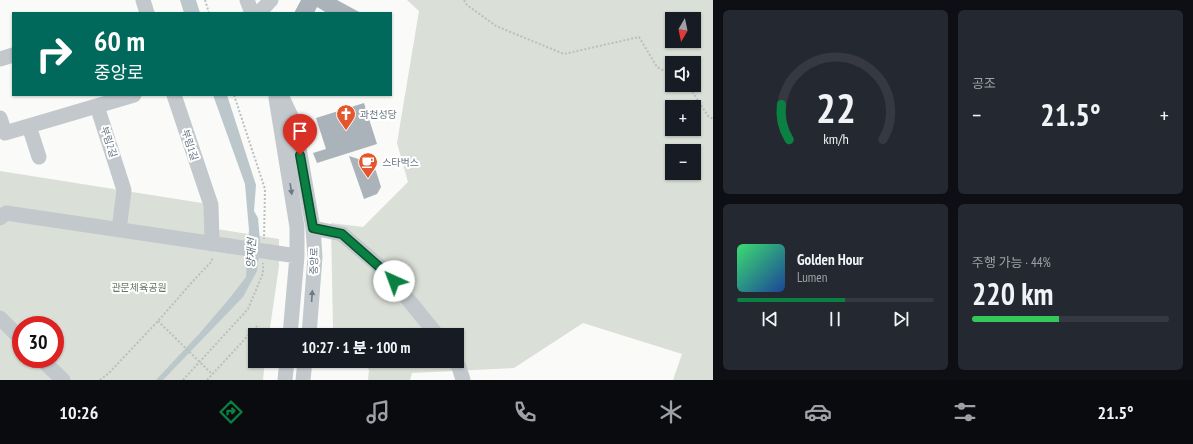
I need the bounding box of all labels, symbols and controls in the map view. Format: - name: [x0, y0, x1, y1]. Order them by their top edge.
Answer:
- north arrow: [665, 12, 701, 48]
- map controls: [665, 12, 701, 180]
- text: 60 m: [94, 22, 145, 59]
- icon: right: [28, 28, 80, 80]
- button: sound: [665, 56, 701, 92]
- text: 중앙로: [94, 61, 144, 84]
- text: 공조: [972, 75, 996, 92]
- text: 22: [816, 81, 855, 134]
- text: 21.5°: [1040, 95, 1101, 134]
- button: +: [665, 100, 701, 136]
- text: −: [972, 101, 981, 129]
- text: +: [1160, 101, 1169, 129]
- church icon: 과천성당: [335, 103, 357, 131]
- place label: 과천성당: [360, 108, 397, 121]
- pin: [283, 114, 317, 155]
- icon: arrive: [289, 120, 311, 142]
- street label: 부림2길: [98, 125, 120, 159]
- street label: 부림1길: [179, 128, 201, 162]
- text: km/h: [823, 129, 848, 148]
- button: −: [665, 144, 701, 180]
- cafe icon: 스타벅스: [357, 151, 379, 179]
- place label: 스타벅스: [382, 156, 419, 169]
- one-way arrow: [288, 183, 294, 195]
- water label: 양재천: [243, 236, 259, 269]
- street label: 중앙로: [307, 247, 321, 275]
- text: Golden Hour: [797, 250, 864, 269]
- text: 주행 가능 · 44%: [972, 254, 1051, 271]
- position arrow: [373, 260, 415, 302]
- text: Lumen: [797, 269, 827, 286]
- text: 220 km: [972, 274, 1053, 313]
- park label: 관문체육공원: [111, 281, 167, 294]
- one-way arrow: [309, 290, 316, 302]
- icon: previous: [759, 308, 781, 330]
- icon: pause: [824, 308, 846, 330]
- icon: next: [890, 308, 912, 330]
- speed limit sign: 30: [12, 316, 64, 368]
- text: 10:27 · 1 분 · 100 m: [301, 338, 411, 357]
- icon: directions: [217, 398, 245, 426]
- icon: music: [364, 398, 392, 426]
- icon: phone: [511, 398, 539, 426]
- icon: climate: [657, 398, 685, 426]
- icon: car: [804, 398, 832, 426]
- icon: filters: [951, 398, 979, 426]
- text: 10:26: [59, 401, 98, 424]
- text: 21.5°: [1097, 401, 1134, 424]

